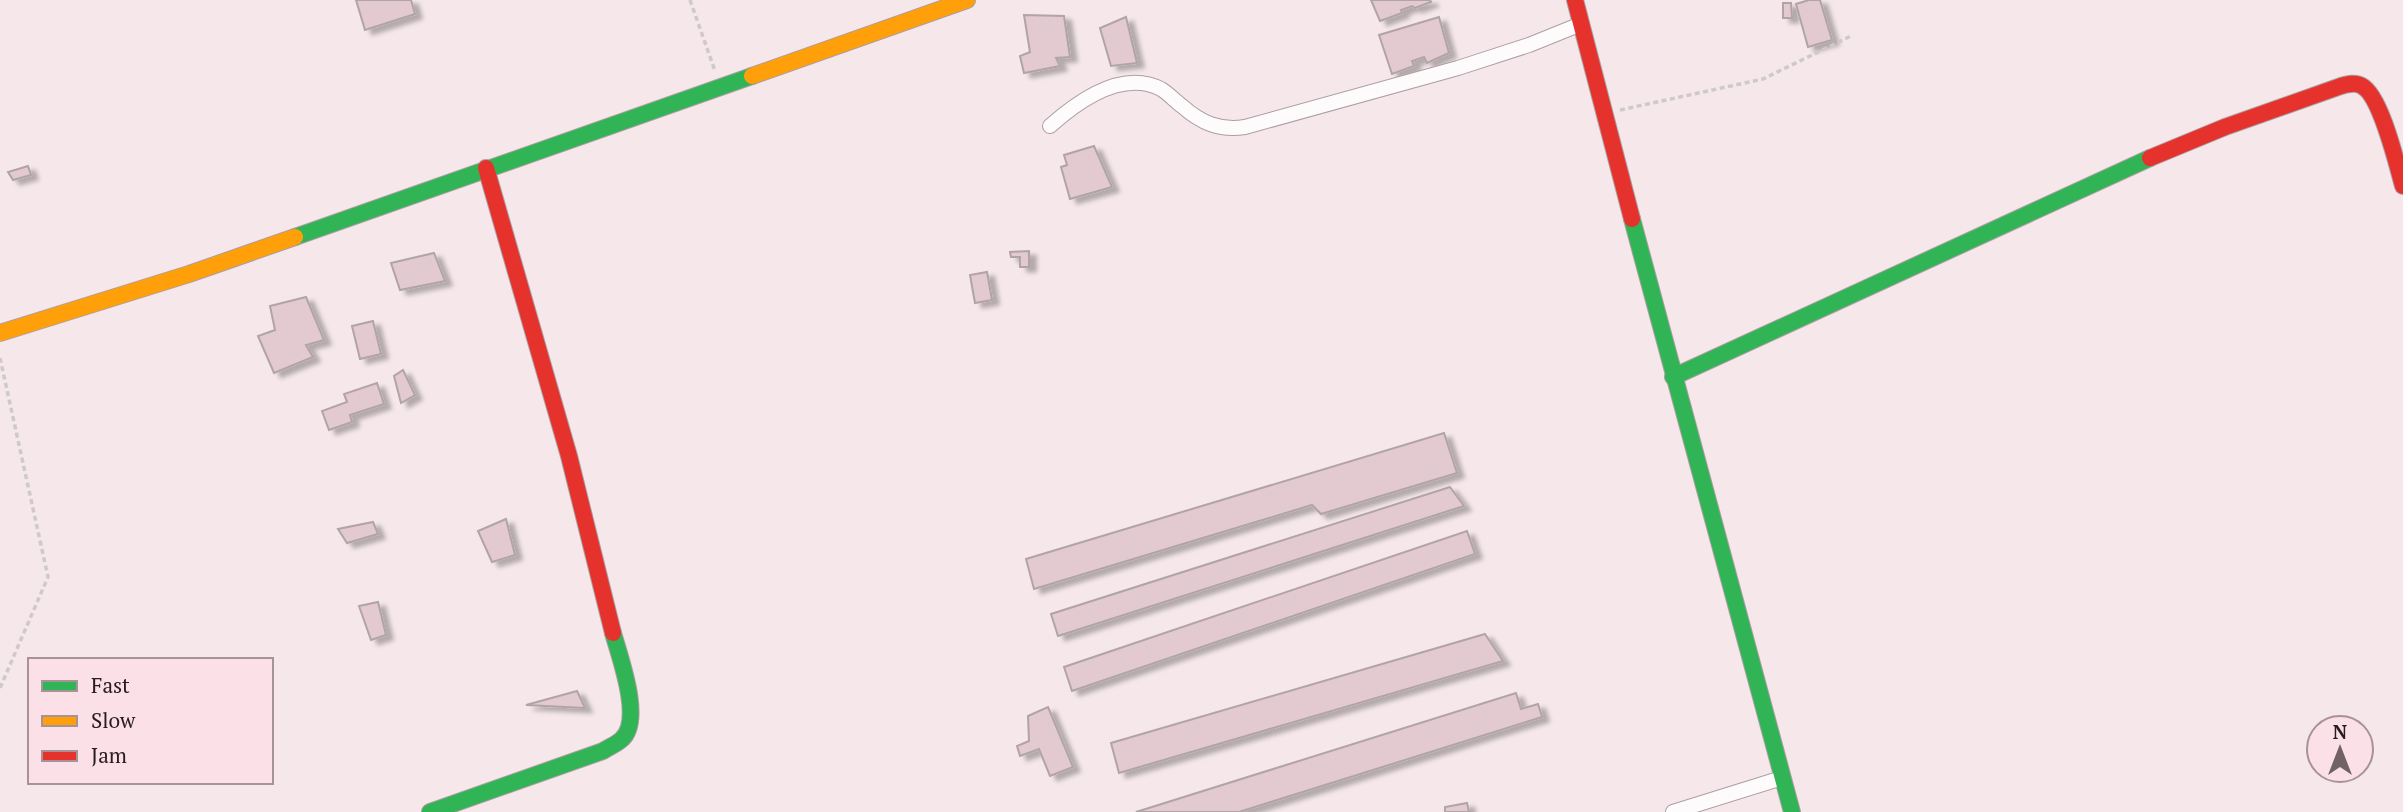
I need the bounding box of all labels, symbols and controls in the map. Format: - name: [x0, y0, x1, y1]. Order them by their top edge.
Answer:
- legend: [28, 658, 273, 784]
- text: Fast: [91, 671, 130, 699]
- text: Slow: [91, 706, 136, 734]
- north arrow: [2305, 714, 2375, 784]
- text: N: [2333, 719, 2348, 744]
- text: Jam: [91, 741, 127, 769]

